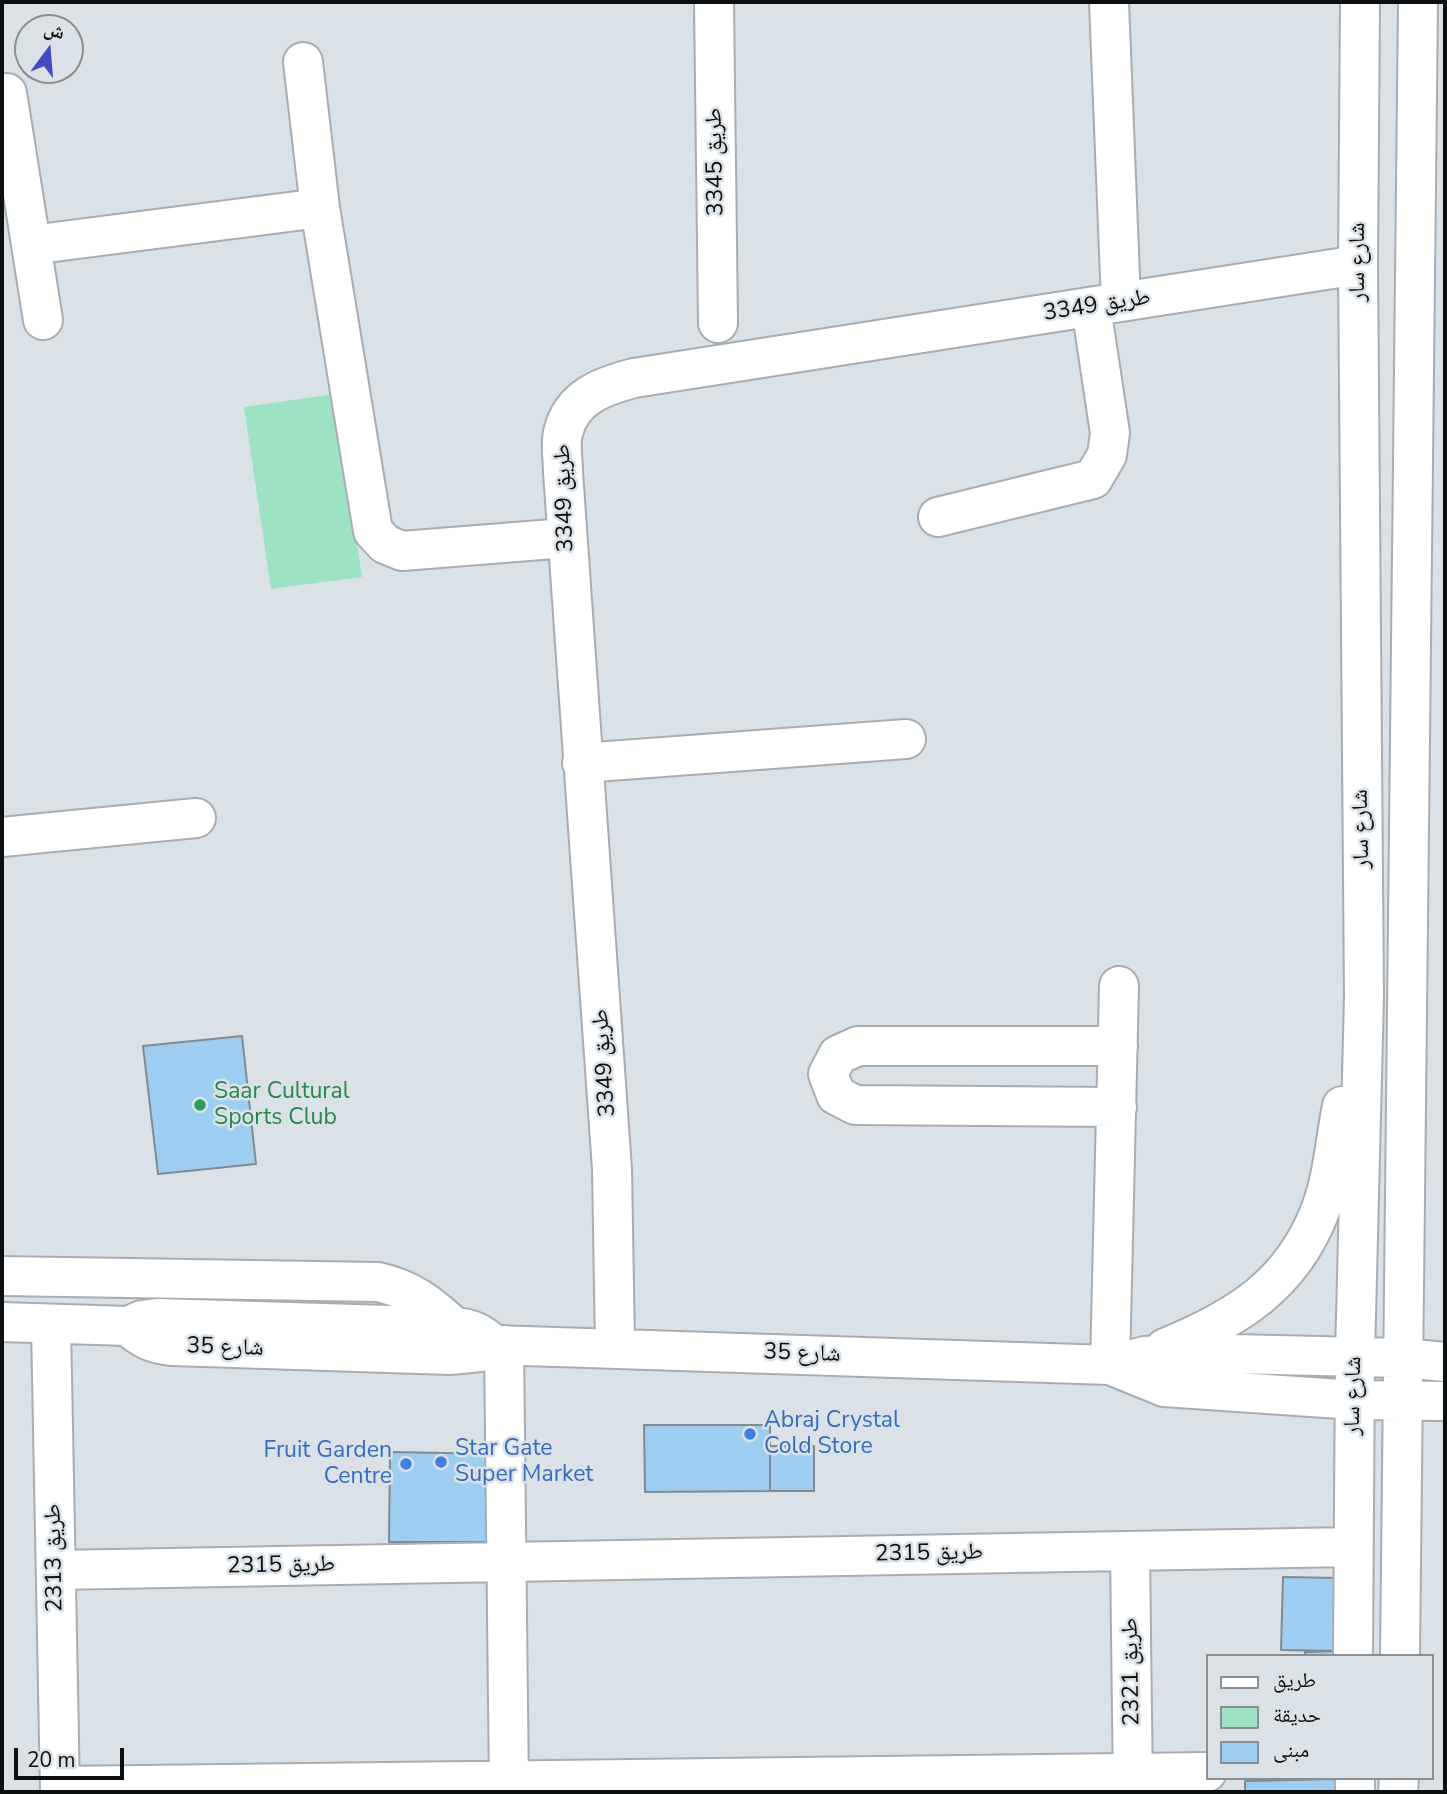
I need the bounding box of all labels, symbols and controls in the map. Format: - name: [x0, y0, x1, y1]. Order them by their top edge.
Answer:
- north arrow: [14, 14, 84, 84]
- text: ش: [41, 15, 68, 46]
- street label: طريق 3345: [701, 108, 731, 216]
- street label: شارع سار: [1344, 222, 1372, 302]
- street label: طريق 3349: [1041, 284, 1153, 328]
- street label: طريق 3349: [549, 443, 581, 553]
- street label: شارع سار: [1348, 789, 1376, 869]
- street label: طريق 3349: [587, 1008, 623, 1118]
- place label: Saar Cultural Sports Club: [214, 1078, 349, 1132]
- marker: Saar Cultural Sports Club: [192, 1097, 208, 1113]
- street label: شارع 35: [186, 1333, 264, 1363]
- street label: شارع 35: [763, 1339, 841, 1369]
- street label: شارع سار: [1340, 1356, 1368, 1436]
- place label: Abraj Crystal Cold Store: [764, 1407, 900, 1461]
- marker: Abraj Crystal Cold Store: [742, 1426, 758, 1442]
- place label: Star Gate Super Market: [455, 1435, 593, 1489]
- place label: Fruit Garden Centre: [264, 1437, 392, 1491]
- marker: Star Gate Super Market: [433, 1454, 449, 1470]
- marker: Fruit Garden Centre: [398, 1456, 414, 1472]
- street label: طريق 2313: [40, 1504, 70, 1612]
- street label: طريق 2315: [875, 1539, 983, 1569]
- street label: طريق 2315: [227, 1551, 335, 1581]
- street label: طريق 2321: [1117, 1618, 1147, 1726]
- legend: [1206, 1654, 1433, 1780]
- text: طريق: [1273, 1666, 1316, 1694]
- text: حديقة: [1273, 1701, 1321, 1729]
- scale bar: [18, 1734, 128, 1778]
- text: مبنى: [1273, 1736, 1309, 1764]
- text: 20 m: [27, 1746, 76, 1774]

